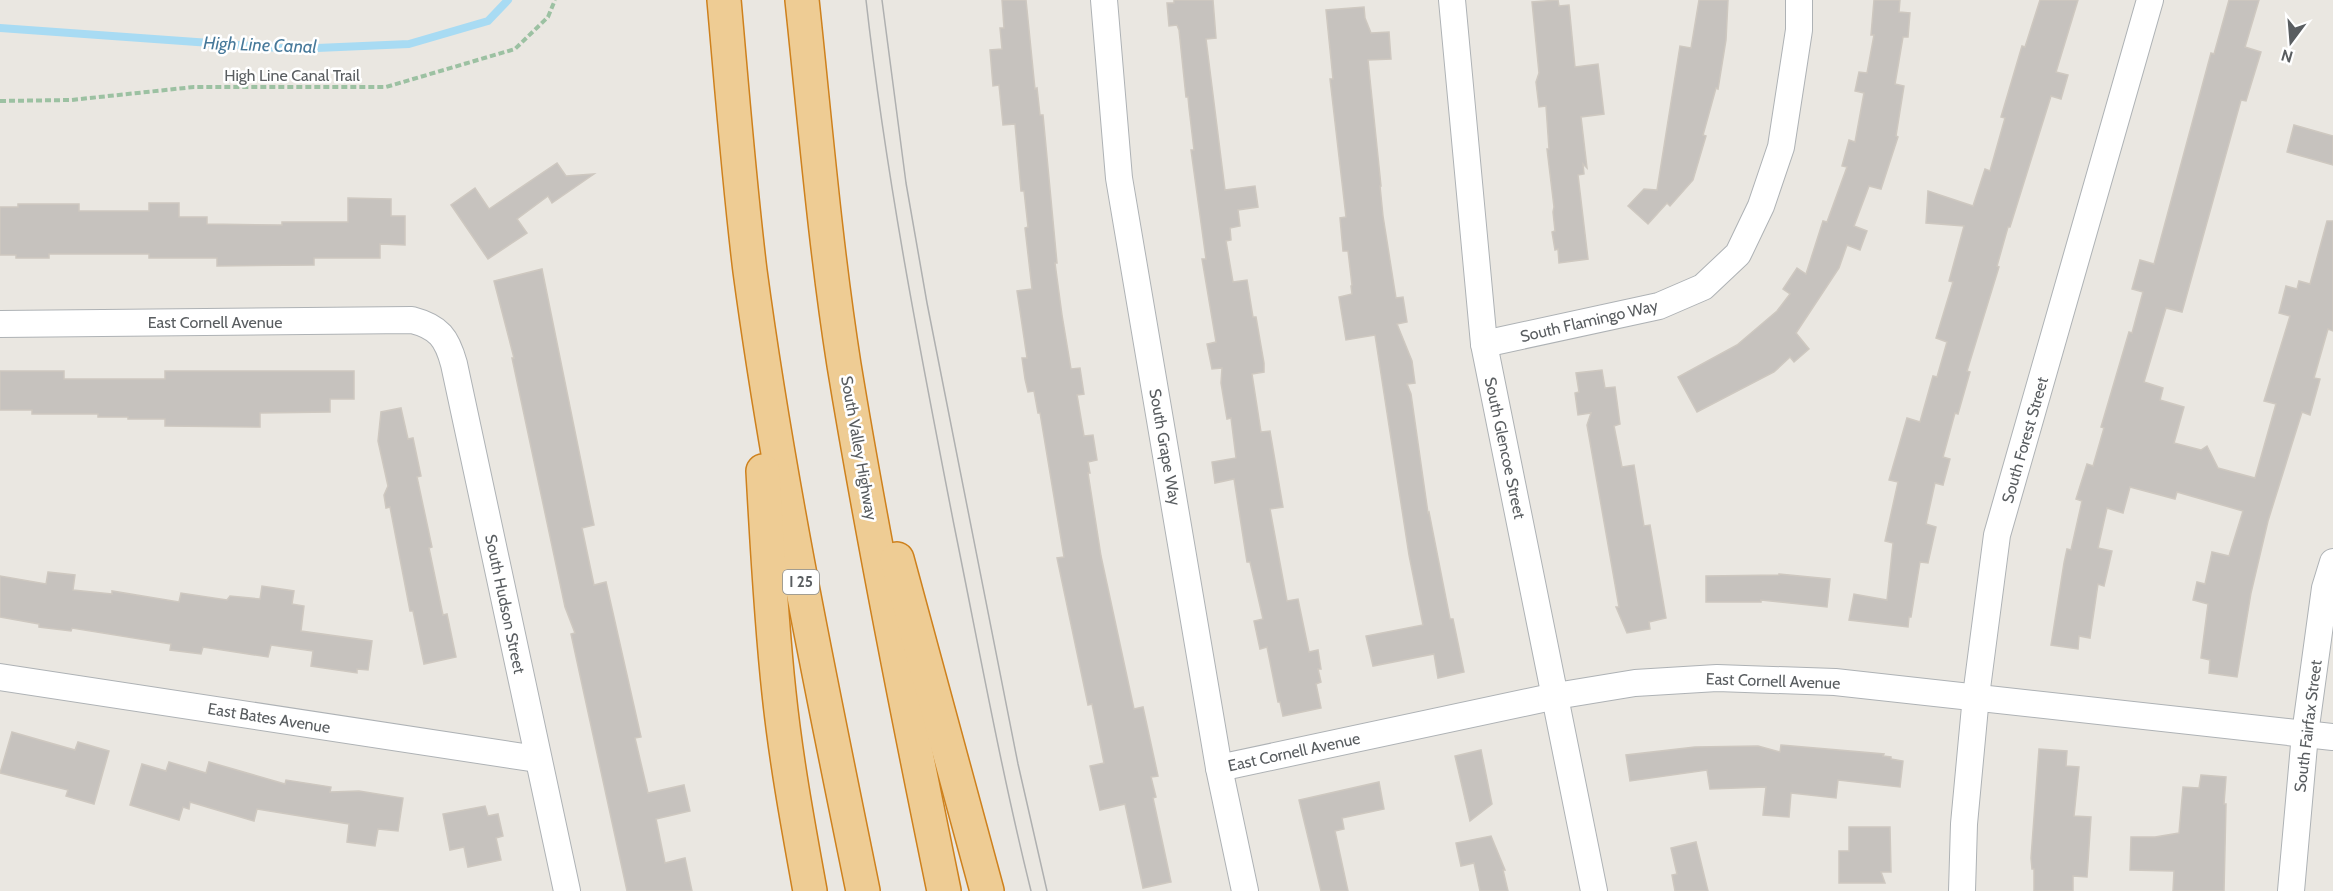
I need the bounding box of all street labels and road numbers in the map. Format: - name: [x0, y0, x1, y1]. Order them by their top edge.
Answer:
- street label: High Line Canal Trail: [224, 66, 360, 85]
- street label: South Flamingo Way: [1518, 296, 1660, 346]
- street label: East Cornell Avenue: [148, 313, 282, 332]
- street label: South Valley Highway: [837, 374, 881, 522]
- street label: South Forest Street: [1998, 374, 2052, 505]
- street label: South Glencoe Street: [1481, 375, 1529, 521]
- street label: South Grape Way: [1145, 387, 1185, 507]
- street label: South Hudson Street: [481, 533, 529, 676]
- road number: I 25: [783, 570, 819, 594]
- street label: South Fairfax Street: [2290, 658, 2326, 793]
- street label: East Cornell Avenue: [1705, 669, 1841, 693]
- street label: East Bates Avenue: [206, 699, 332, 737]
- street label: East Cornell Avenue: [1226, 729, 1362, 775]

